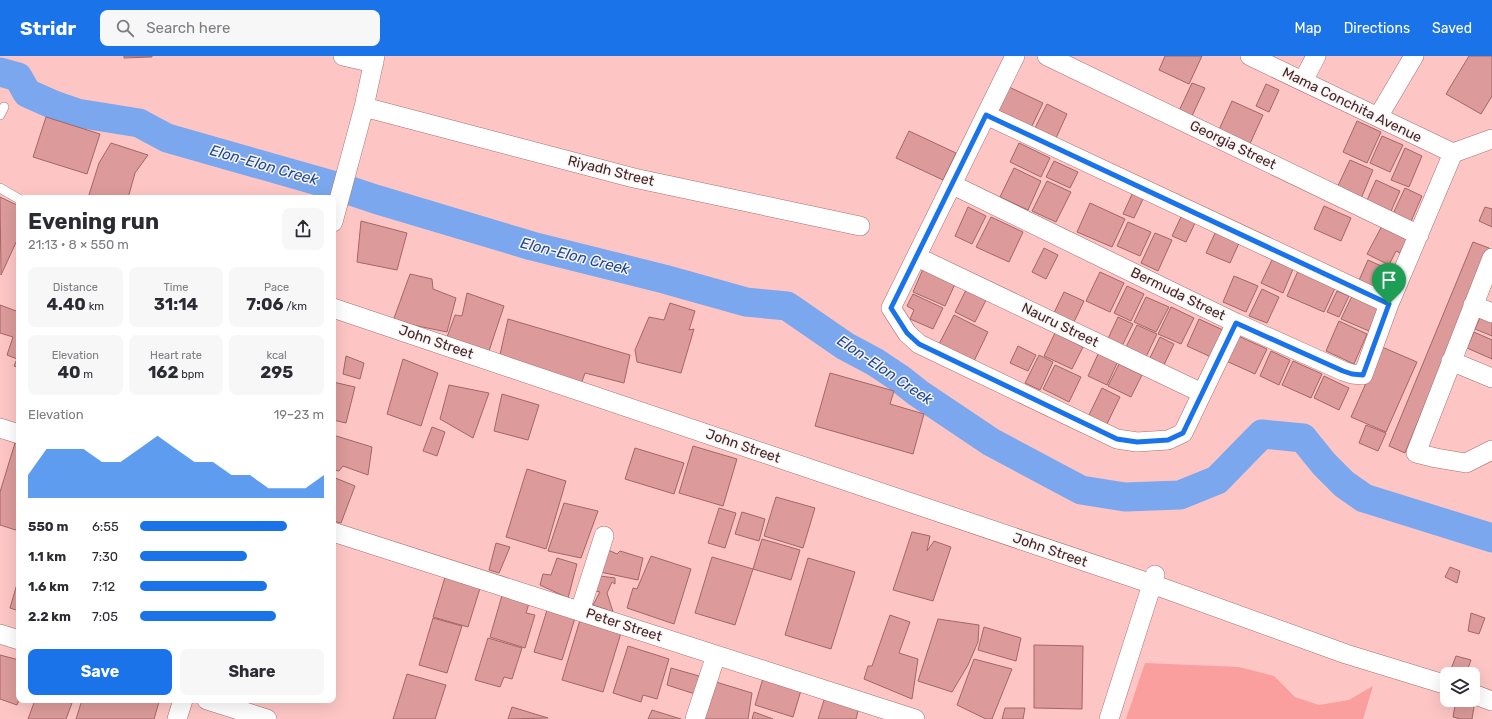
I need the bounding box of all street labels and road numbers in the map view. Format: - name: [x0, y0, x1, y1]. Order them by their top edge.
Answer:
- street label: Mama Conchita Avenue: [1279, 64, 1425, 146]
- street label: Georgia Street: [1187, 117, 1279, 173]
- street label: Riyadh Street: [566, 152, 656, 190]
- street label: Bermuda Street: [1128, 264, 1229, 325]
- street label: Nauru Street: [1019, 299, 1102, 351]
- street label: John Street: [396, 321, 476, 363]
- street label: John Street: [703, 425, 783, 467]
- street label: John Street: [1010, 529, 1090, 571]
- street label: Peter Street: [584, 605, 665, 645]

